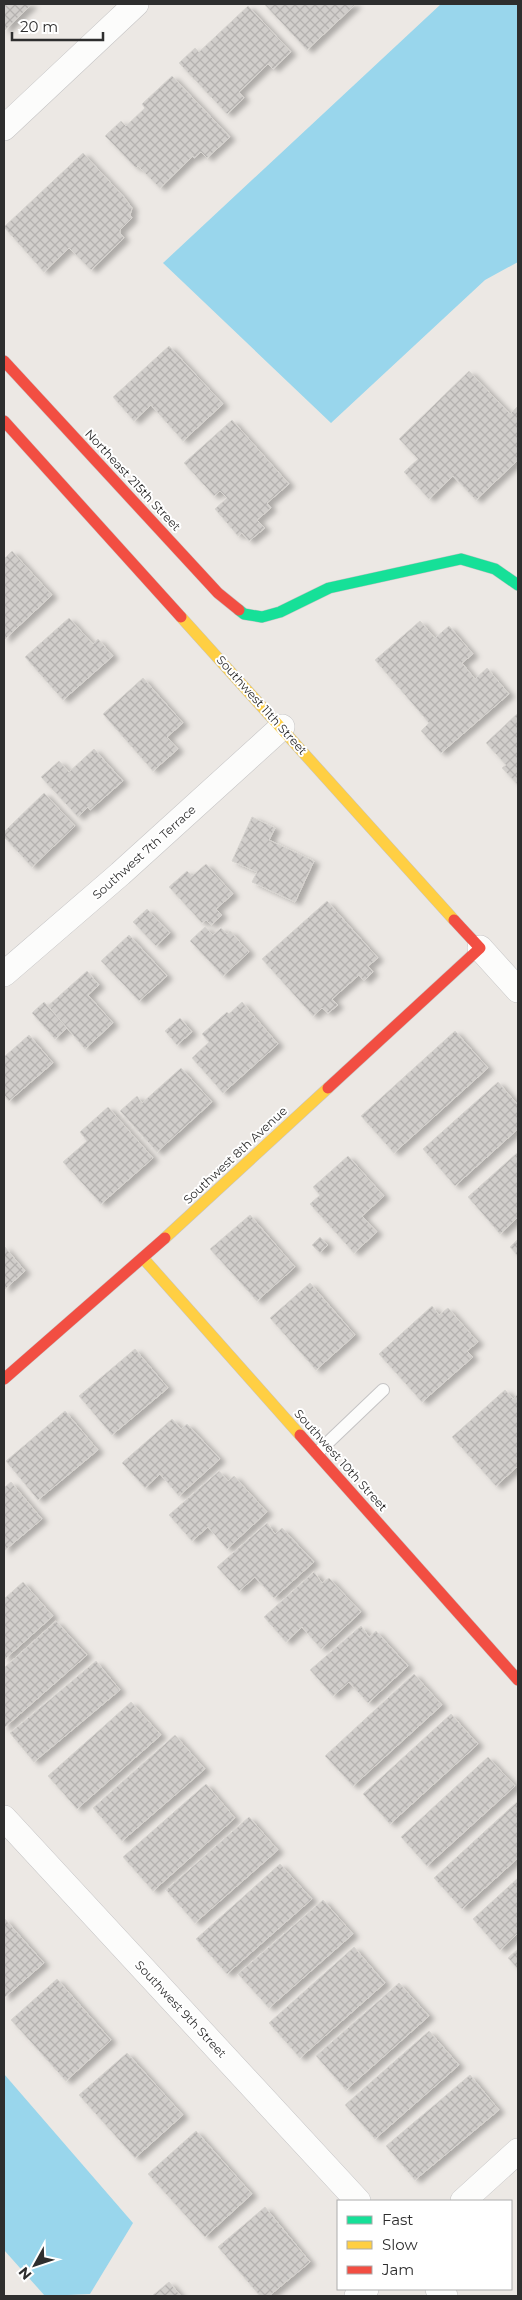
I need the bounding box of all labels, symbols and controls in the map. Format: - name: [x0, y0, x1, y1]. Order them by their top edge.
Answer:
- scale bar: [12, 10, 104, 42]
- text: 20 m: [20, 17, 58, 36]
- street label: Northeast 215th Street: [82, 426, 184, 534]
- street label: Southwest 11th Street: [213, 652, 311, 758]
- street label: Southwest 7th Terrace: [89, 802, 199, 902]
- street label: Southwest 8th Avenue: [180, 1103, 290, 1207]
- street label: Southwest 10th Street: [291, 1406, 391, 1514]
- street label: Southwest 9th Street: [132, 1957, 230, 2061]
- legend: [337, 2200, 512, 2290]
- text: Fast: [382, 2210, 413, 2229]
- text: Slow: [382, 2235, 418, 2254]
- north arrow: [10, 2240, 60, 2290]
- text: Jam: [381, 2260, 414, 2279]
- text: N: [15, 2263, 36, 2283]

